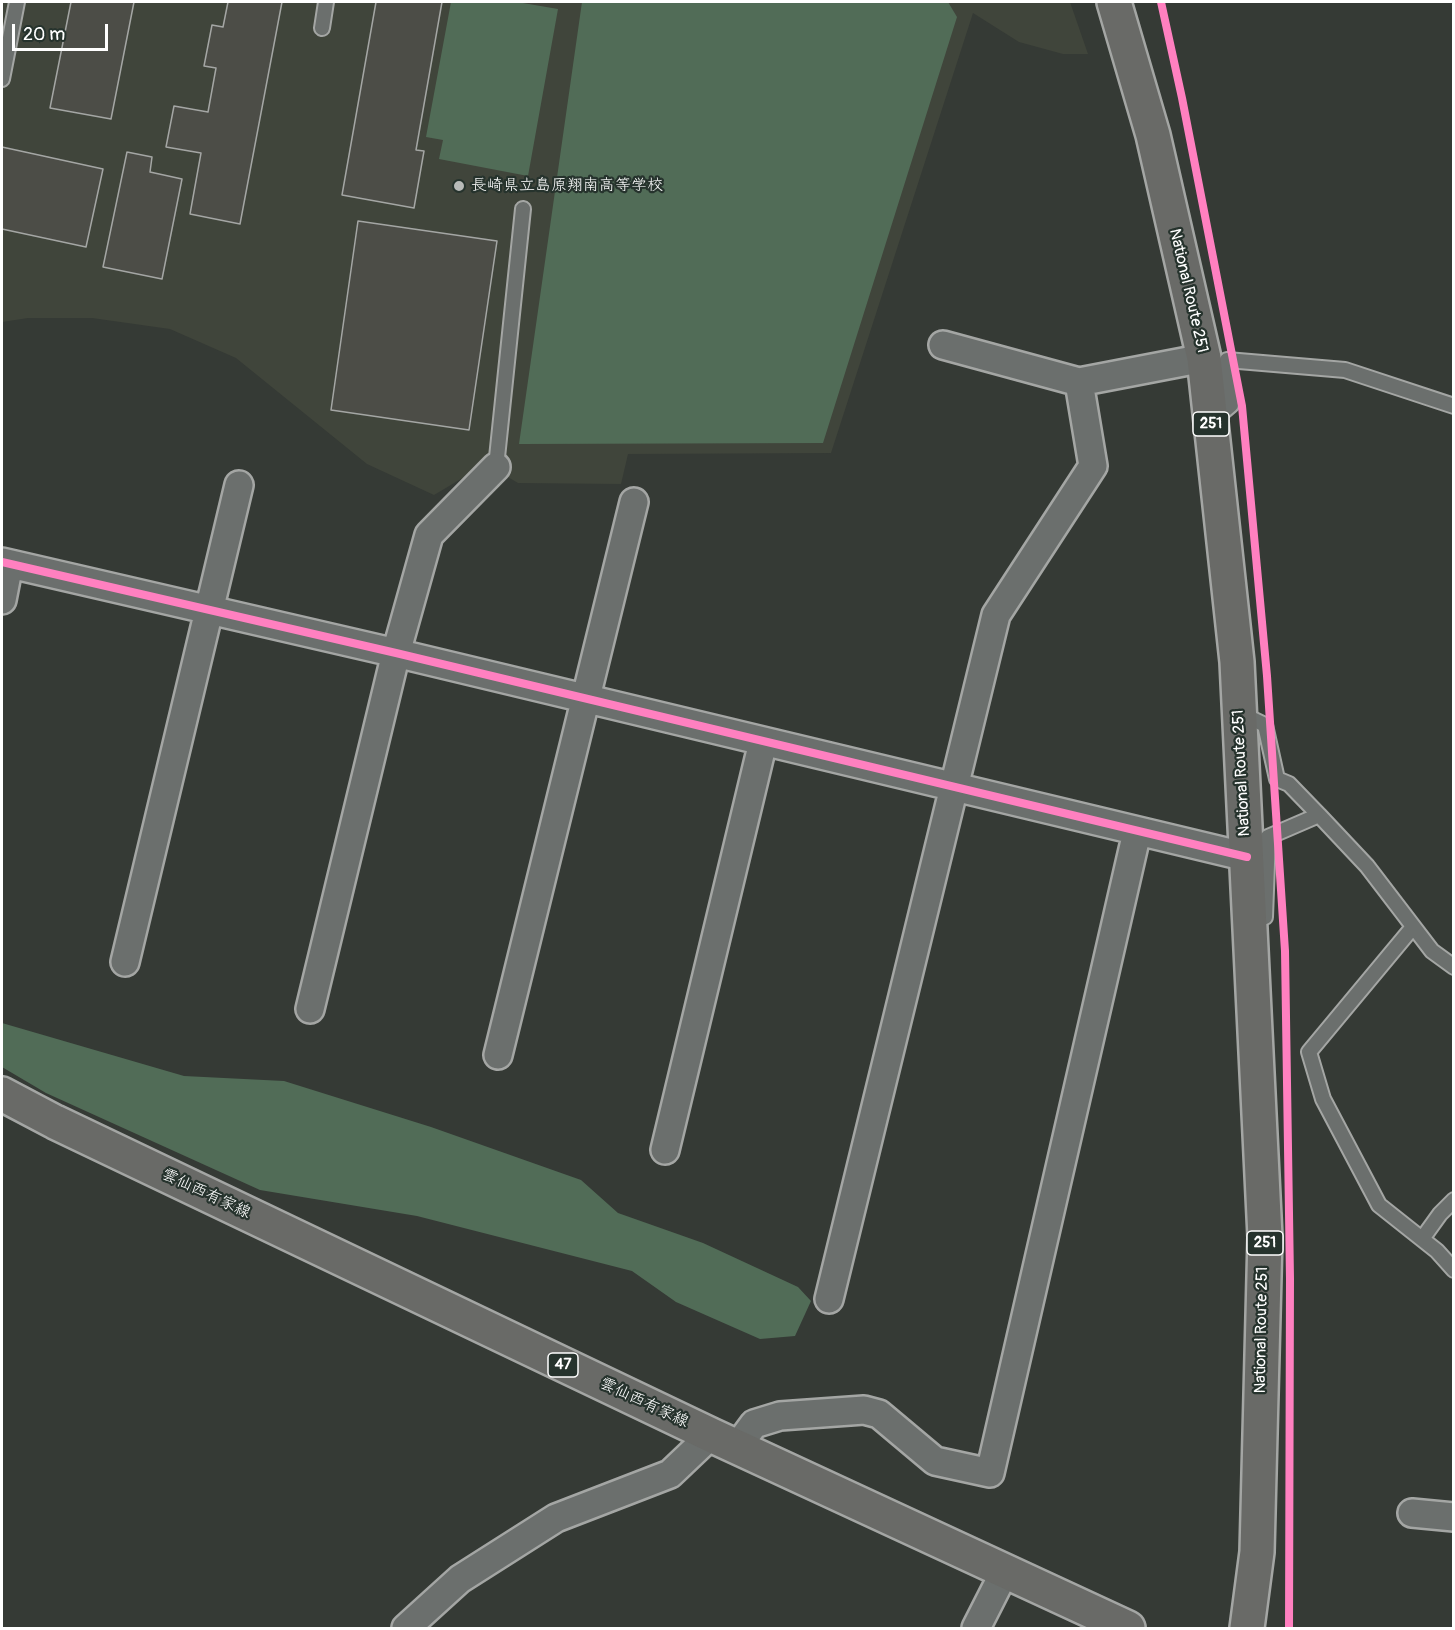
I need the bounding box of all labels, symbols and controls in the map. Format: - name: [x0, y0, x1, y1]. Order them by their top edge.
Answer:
- scale bar: [15, 12, 111, 50]
- text: 20 m: [23, 23, 65, 46]
- place label: 長崎県立島原翔南高等学校: [471, 176, 663, 196]
- marker: 長崎県立島原翔南高等学校: [452, 179, 466, 193]
- street label: National Route 251: [1164, 227, 1212, 355]
- road number: 251: [1193, 412, 1229, 436]
- street label: National Route 251: [1229, 709, 1255, 837]
- street label: 雲仙西有家線: [158, 1165, 254, 1223]
- road number: 251: [1247, 1231, 1283, 1255]
- street label: National Route 251: [1251, 1266, 1273, 1394]
- road number: 47: [548, 1353, 578, 1377]
- street label: 雲仙西有家線: [596, 1374, 692, 1432]

